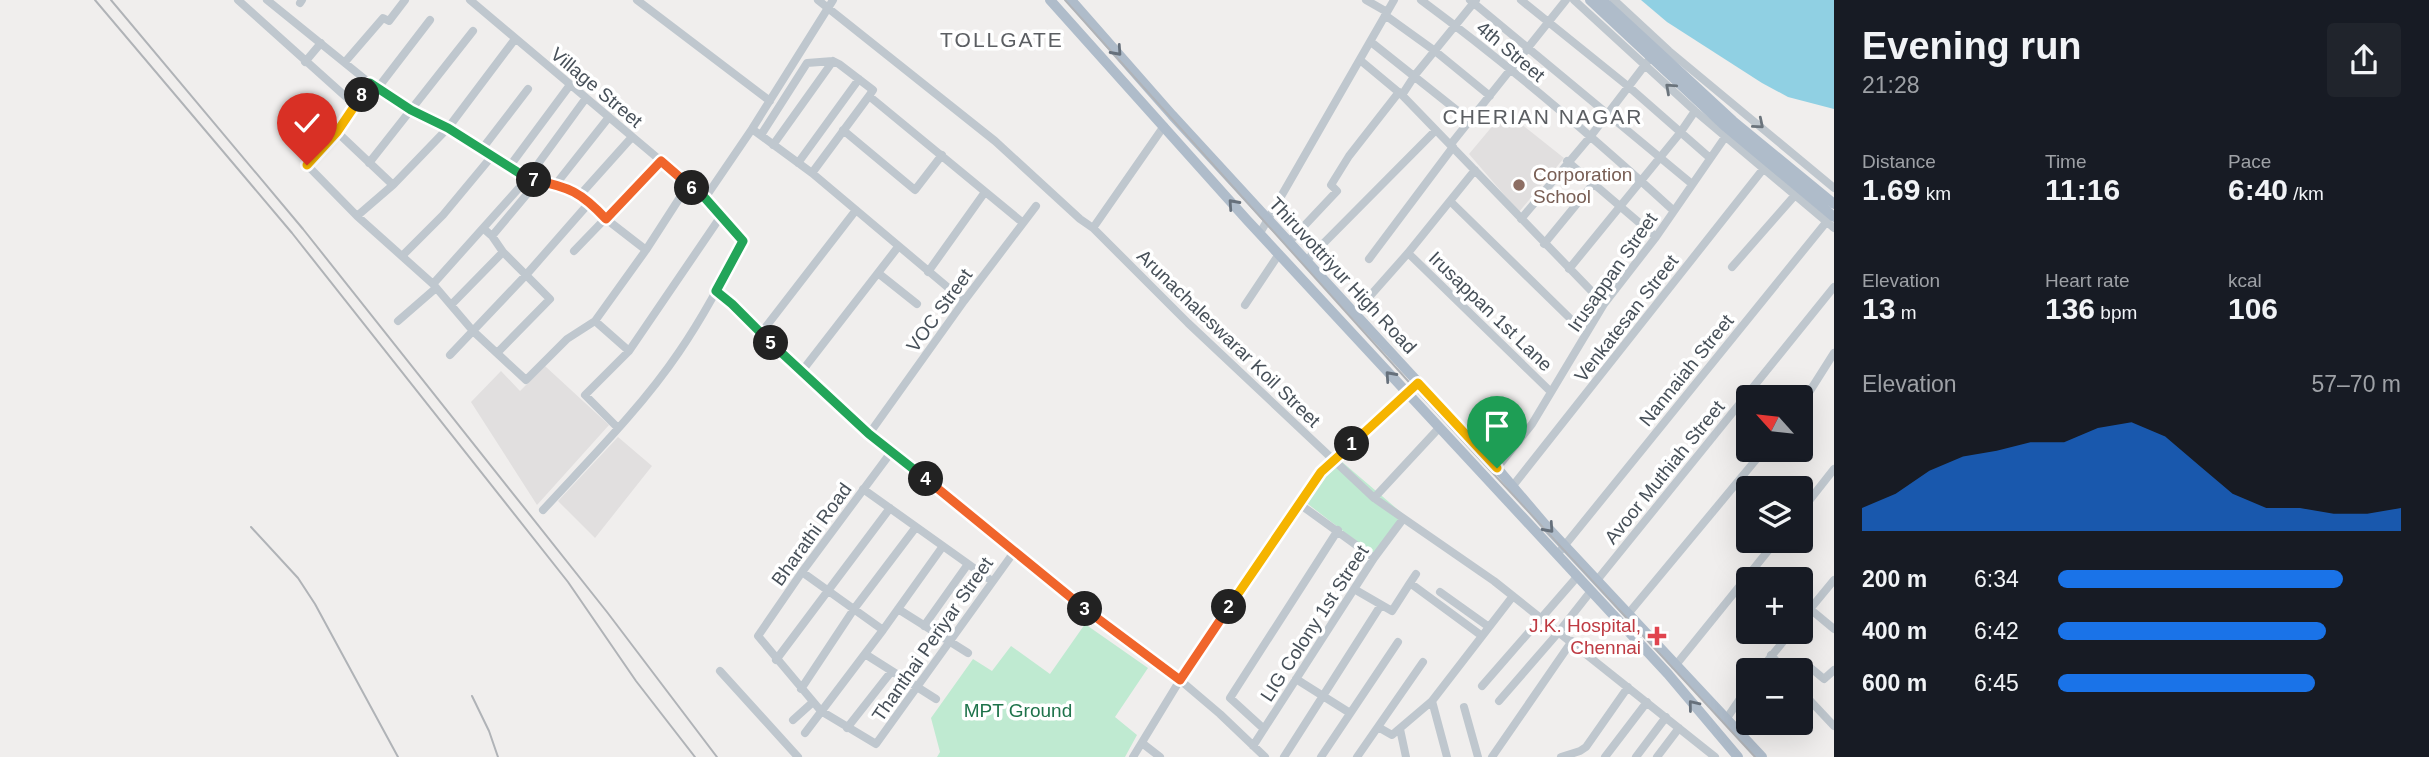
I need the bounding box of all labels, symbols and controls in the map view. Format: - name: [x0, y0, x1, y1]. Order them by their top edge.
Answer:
- street label: 4th Street: [1472, 17, 1550, 86]
- button: share: [2327, 23, 2401, 97]
- text: Evening run: [1862, 25, 2082, 67]
- district label: TOLLGATE: [940, 28, 1064, 51]
- street label: Village Street: [547, 43, 647, 132]
- one-way arrow: [1108, 43, 1121, 56]
- text: 21:28: [1862, 72, 1920, 98]
- pin: 8: [344, 78, 380, 112]
- text: 8: [356, 84, 367, 105]
- one-way arrow: [1665, 84, 1678, 96]
- pin: [277, 93, 337, 165]
- icon: check: [288, 104, 326, 142]
- district label: CHERIAN NAGAR: [1442, 105, 1644, 128]
- one-way arrow: [1751, 116, 1764, 128]
- text: Distance: [1862, 151, 1936, 172]
- text: Time: [2045, 151, 2087, 172]
- text: Pace: [2228, 151, 2271, 172]
- pin: 7: [516, 162, 552, 198]
- place label: Corporation School: [1533, 164, 1632, 207]
- text: 7: [528, 169, 539, 190]
- pin: 6: [674, 170, 710, 206]
- text: 1.69: [1862, 173, 1920, 206]
- text: 11:16: [2045, 173, 2120, 206]
- text: 6:40: [2228, 173, 2288, 206]
- text: 6: [686, 177, 697, 198]
- marker: Corporation School: [1511, 177, 1527, 193]
- text: km: [1920, 183, 1951, 204]
- text: /km: [2288, 183, 2324, 204]
- street label: Thiruvottriyur High Road: [1265, 193, 1421, 358]
- one-way arrow: [1229, 199, 1241, 212]
- street label: Irusappan Street: [1564, 208, 1662, 336]
- street label: Arunachaleswarar Koil Street: [1133, 245, 1325, 432]
- street label: Irusappan 1st Lane: [1425, 247, 1556, 375]
- street label: Venkatesan Street: [1570, 250, 1683, 386]
- street label: VOC Street: [902, 264, 977, 356]
- text: Elevation: [1862, 270, 1940, 291]
- text: Heart rate: [2045, 270, 2129, 291]
- text: kcal: [2228, 270, 2262, 291]
- text: 13: [1862, 292, 1895, 325]
- text: 136: [2045, 292, 2095, 325]
- text: 106: [2228, 292, 2278, 325]
- text: m: [1895, 302, 1916, 323]
- text: bpm: [2095, 302, 2137, 323]
- street label: Nannaiah Street: [1635, 310, 1738, 430]
- pin: 5: [754, 326, 788, 360]
- text: 5: [765, 332, 776, 353]
- one-way arrow: [1386, 371, 1398, 384]
- text: Elevation: [1862, 371, 1957, 397]
- text: 57–70 m: [2311, 371, 2401, 397]
- north arrow: [1736, 385, 1813, 462]
- map controls: [1736, 385, 1813, 735]
- pin: [1467, 396, 1527, 468]
- street label: Avoor Muthiah Street: [1600, 396, 1729, 548]
- icon: arrive: [1478, 407, 1516, 445]
- pin: 1: [1334, 426, 1370, 462]
- text: 1: [1346, 433, 1357, 454]
- pin: 4: [908, 462, 944, 496]
- text: 4: [920, 468, 931, 489]
- button: layers: [1736, 476, 1813, 553]
- street label: Bharathi Road: [767, 479, 856, 590]
- one-way arrow: [1540, 520, 1553, 533]
- street label: LIG Colony 1st Street: [1256, 541, 1373, 705]
- street label: Thanthai Periyar Street: [868, 553, 997, 725]
- text: 200 m: [1862, 566, 1927, 592]
- text: 6:34: [1974, 566, 2019, 592]
- button: +: [1736, 567, 1813, 644]
- pin: 2: [1212, 590, 1246, 624]
- pin: 3: [1068, 592, 1102, 626]
- text: 2: [1223, 596, 1234, 617]
- text: 3: [1079, 598, 1090, 619]
- place label: J.K. Hospital, Chennai: [1529, 615, 1641, 658]
- text: 400 m: [1862, 618, 1927, 644]
- text: 6:42: [1974, 618, 2019, 644]
- marker: J.K. Hospital, Chennai: [1647, 626, 1667, 646]
- button: −: [1736, 658, 1813, 735]
- text: 600 m: [1862, 670, 1927, 696]
- text: 6:45: [1974, 670, 2019, 696]
- park label: MPT Ground: [964, 700, 1072, 721]
- one-way arrow: [1689, 701, 1702, 713]

